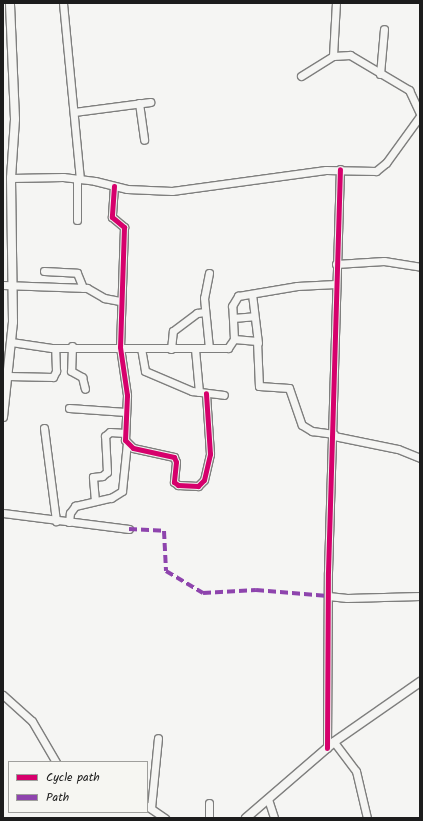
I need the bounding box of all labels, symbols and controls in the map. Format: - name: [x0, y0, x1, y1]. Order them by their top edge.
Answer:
- legend: [8, 761, 148, 813]
- text: Cycle path: [46, 768, 100, 787]
- text: Path: [46, 788, 69, 807]

